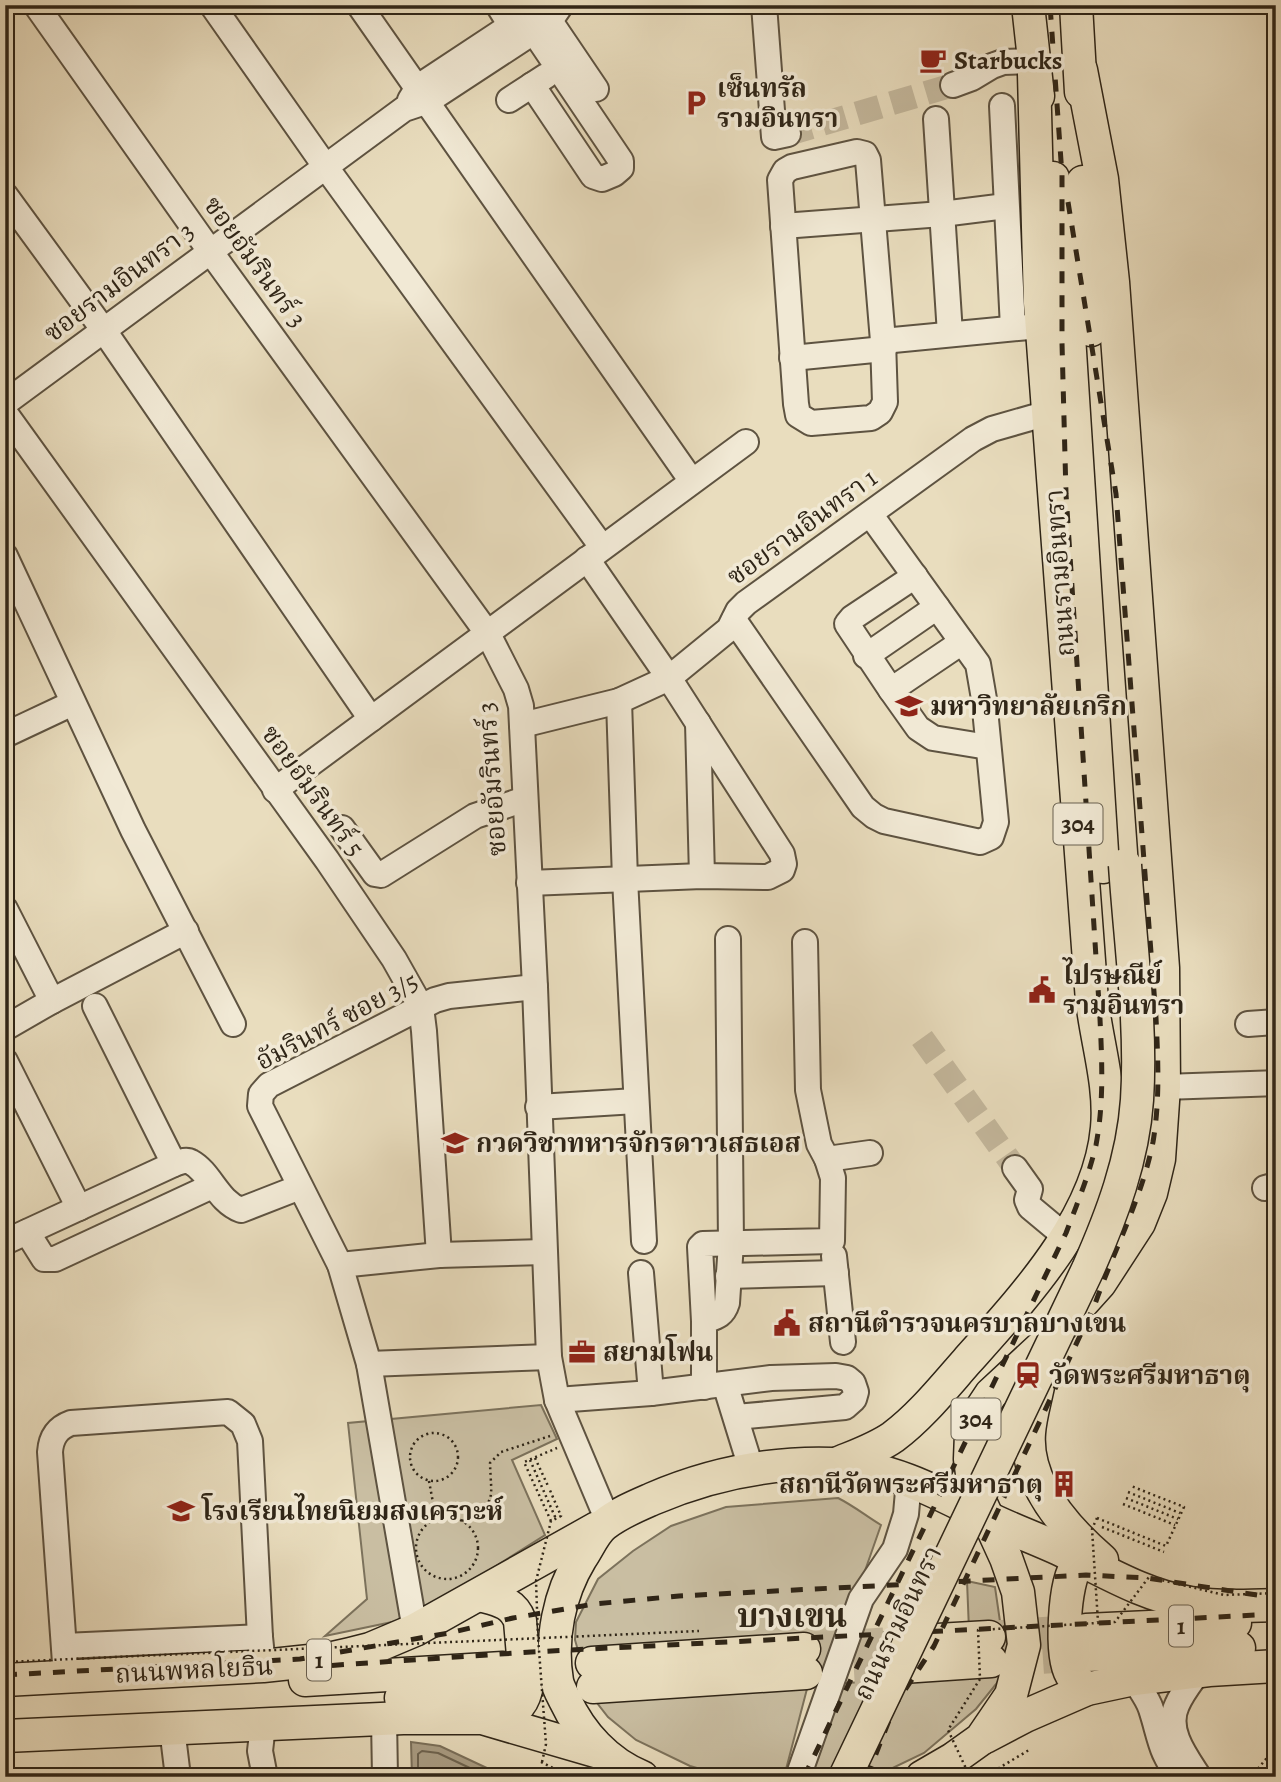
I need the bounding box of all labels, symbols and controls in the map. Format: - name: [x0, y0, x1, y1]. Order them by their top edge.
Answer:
- place label: Starbucks: [954, 43, 1062, 78]
- cafe icon: Starbucks: [918, 45, 948, 75]
- place label: เซ็นทรัล รามอินทรา: [717, 71, 838, 136]
- parking icon: เซ็นทรัล รามอินทรา: [681, 88, 711, 118]
- street label: ซอยอัมรินทร์ 3: [195, 189, 315, 335]
- street label: ซอยรามอินทรา 3: [37, 214, 201, 350]
- street label: ซอยรามอินทรา 1: [720, 460, 884, 594]
- street label: ถนนรามอินทรา: [1037, 488, 1083, 658]
- place label: มหาวิทยาลัยเกริก: [930, 689, 1127, 724]
- school or university icon: มหาวิทยาลัยเกริก: [894, 691, 924, 721]
- street label: ซอยอัมรินทร์ 3: [469, 701, 515, 857]
- street label: ซอยอัมรินทร์ 5: [253, 718, 373, 864]
- road number: 304: [1054, 804, 1102, 844]
- place label: ไปรษณีย์ รามอินทรา: [1062, 957, 1184, 1023]
- street label: อัมรินทร์ ซอย 3/5: [250, 963, 424, 1079]
- public building icon: ไปรษณีย์ รามอินทรา: [1027, 975, 1057, 1005]
- place label: กวดวิชาทหารจักรดาวเสธเอส: [476, 1126, 801, 1161]
- school or university icon: กวดวิชาทหารจักรดาวเสธเอส: [440, 1128, 470, 1158]
- place label: สถานีตำรวจนครบาลบางเขน: [808, 1306, 1126, 1341]
- public building icon: สถานีตำรวจนครบาลบางเขน: [772, 1308, 802, 1338]
- place label: สยามโฟน: [603, 1334, 713, 1370]
- office icon: สยามโฟน: [567, 1337, 597, 1367]
- place label: วัดพระศรีมหาธาตุ: [1049, 1358, 1251, 1393]
- station icon: วัดพระศรีมหาธาตุ: [1013, 1360, 1043, 1390]
- road number: 304: [951, 1399, 1000, 1440]
- place label: สถานีวัดพระศรีมหาธาตุ: [779, 1467, 1043, 1502]
- building icon: สถานีวัดพระศรีมหาธาตุ: [1049, 1469, 1079, 1499]
- place label: โรงเรียนไทยนิยมสงเคราะห์: [201, 1493, 504, 1529]
- school or university icon: โรงเรียนไทยนิยมสงเคราะห์: [166, 1496, 196, 1526]
- street label: ถนนรามอินทรา: [845, 1540, 951, 1706]
- district label: บางเขน: [737, 1593, 847, 1638]
- road number: 1: [1169, 1606, 1193, 1646]
- road number: 1: [307, 1640, 331, 1680]
- street label: ถนนพหลโยธิน: [114, 1647, 274, 1692]

